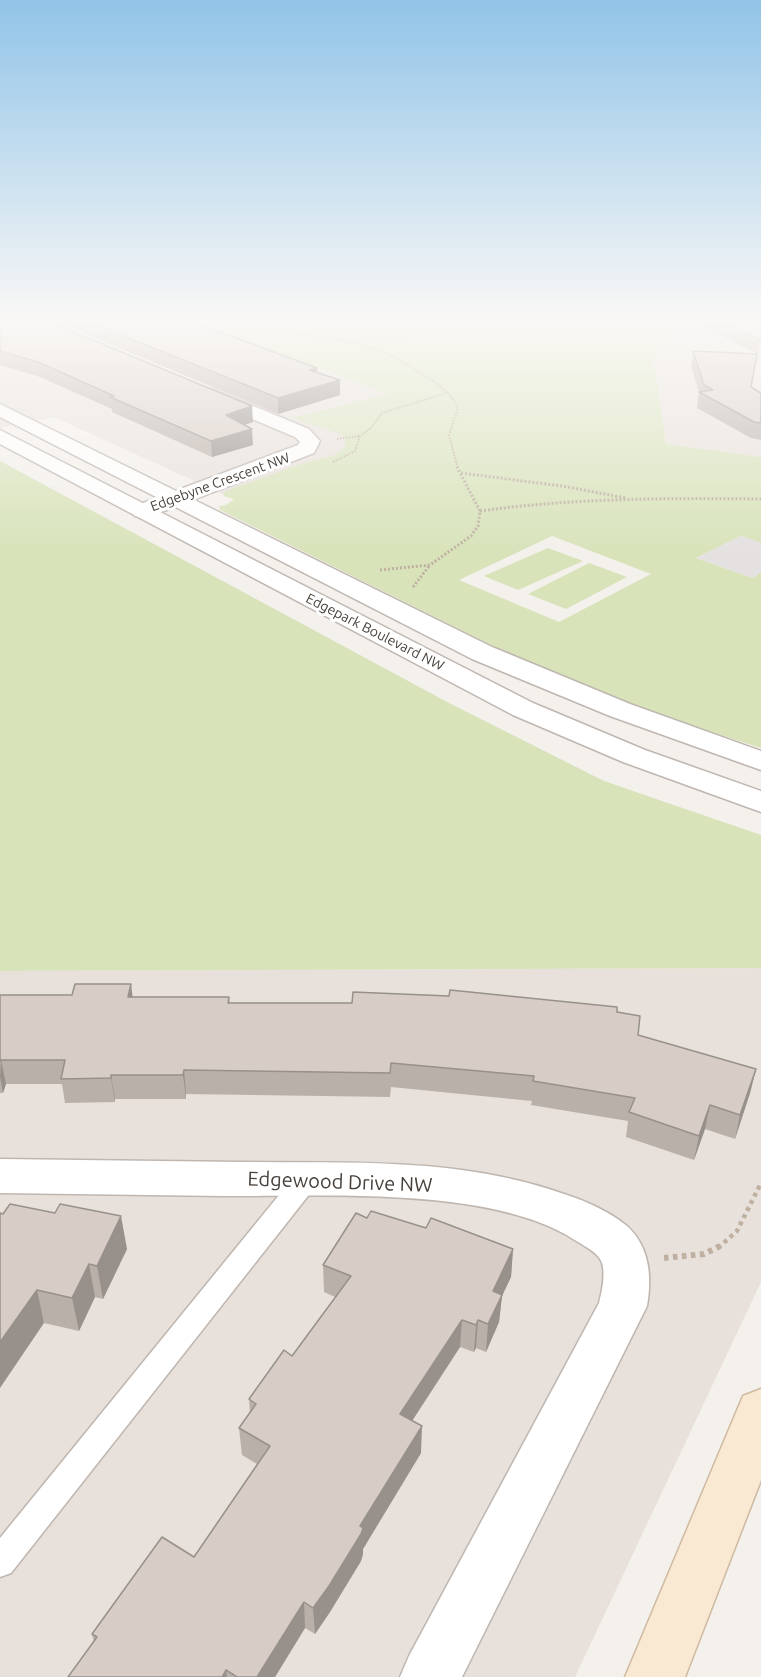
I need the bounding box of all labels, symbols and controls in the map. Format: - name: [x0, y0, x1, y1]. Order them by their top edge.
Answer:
- street label: Edgebyne Crescent NW: [148, 449, 292, 515]
- street label: Edgepark Boulevard NW: [303, 590, 447, 674]
- street label: Edgewood Drive NW: [247, 1167, 433, 1197]

